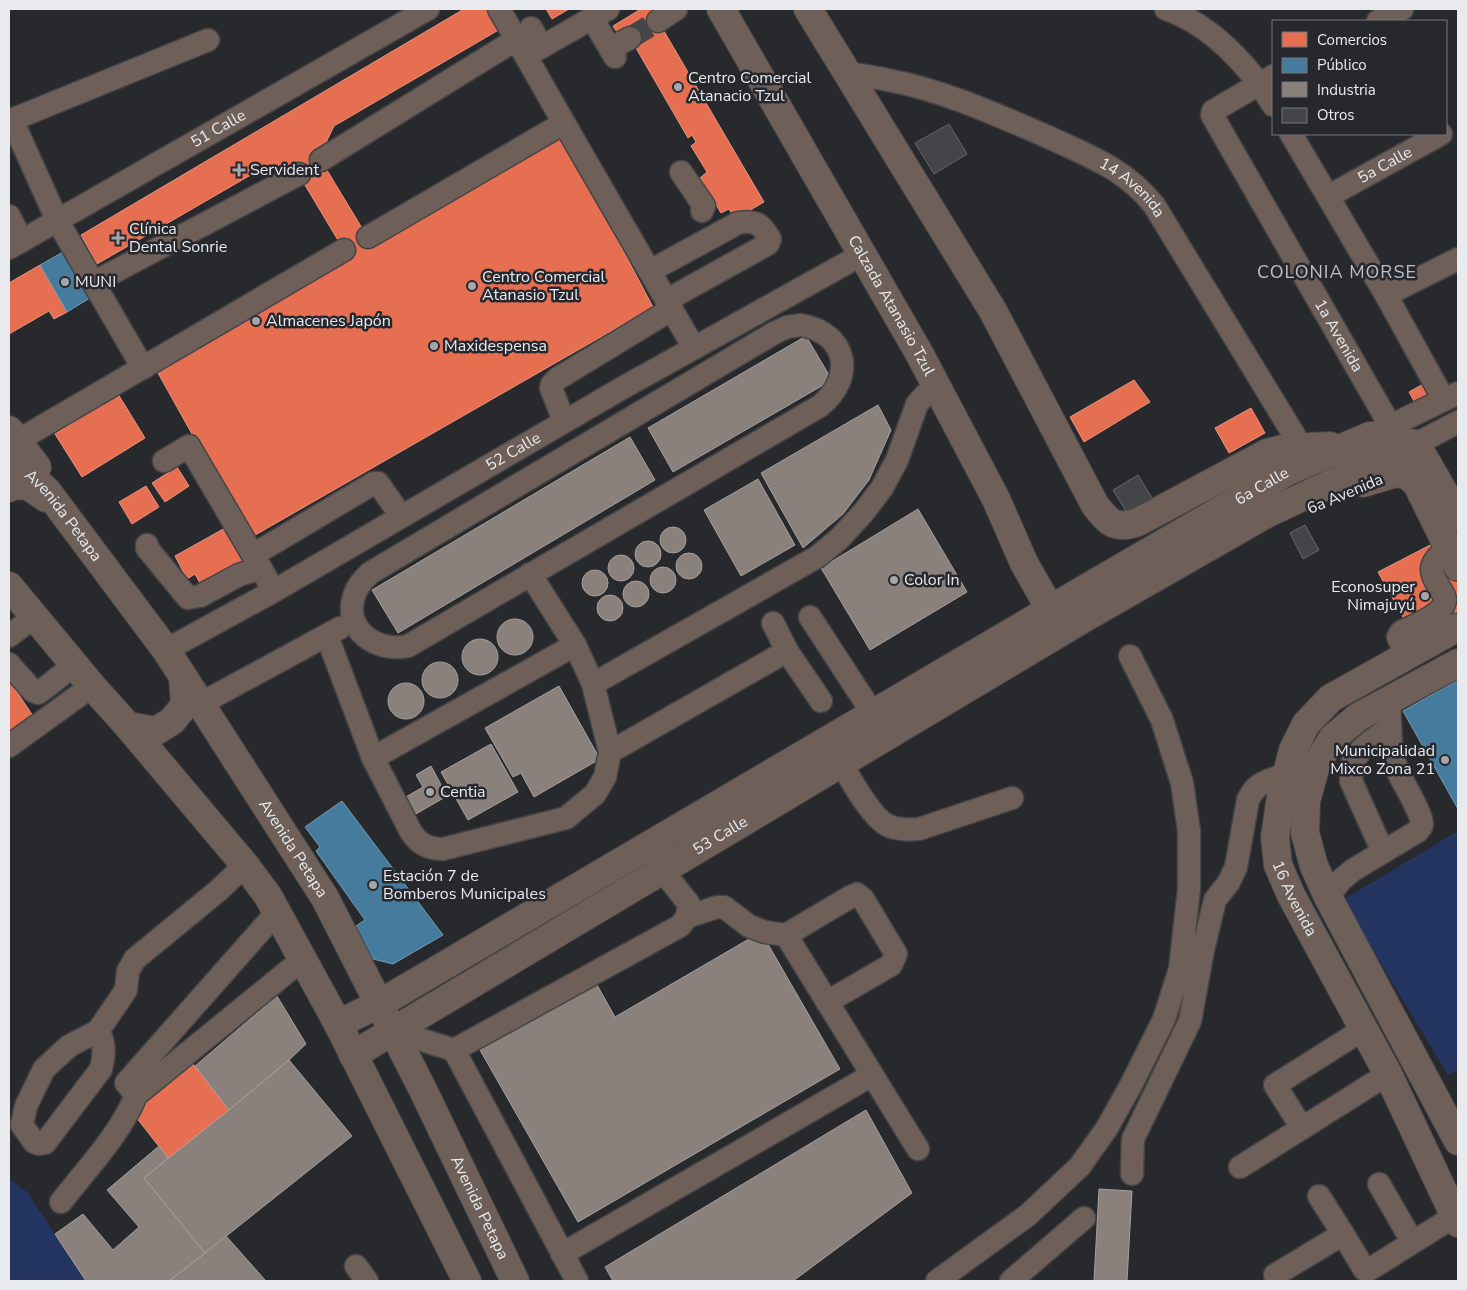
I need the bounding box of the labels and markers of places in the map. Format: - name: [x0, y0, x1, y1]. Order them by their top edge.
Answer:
- place label: Centro Comercial Atanacio Tzul: [688, 67, 812, 107]
- marker: Centro Comercial Atanacio Tzul: [672, 81, 684, 93]
- place label: Servident: [250, 159, 319, 181]
- marker: Servident: [232, 163, 246, 177]
- place label: Clínica Dental Sonrie: [129, 218, 227, 258]
- marker: Clínica Dental Sonrie: [111, 231, 125, 245]
- place label: Centro Comercial Atanasio Tzul: [482, 266, 606, 306]
- place label: MUNI: [75, 271, 116, 293]
- marker: MUNI: [59, 276, 71, 288]
- marker: Centro Comercial Atanasio Tzul: [466, 280, 478, 292]
- place label: Almacenes Japón: [266, 310, 391, 332]
- marker: Almacenes Japón: [250, 315, 262, 327]
- place label: Maxidespensa: [444, 335, 547, 357]
- marker: Maxidespensa: [428, 340, 440, 352]
- place label: Color In: [904, 569, 960, 591]
- marker: Color In: [888, 574, 900, 586]
- place label: Econosuper Nimajuyú: [1331, 576, 1415, 616]
- marker: Econosuper Nimajuyú: [1419, 590, 1431, 602]
- place label: Municipalidad Mixco Zona 21: [1330, 740, 1435, 780]
- marker: Municipalidad Mixco Zona 21: [1439, 754, 1451, 766]
- place label: Centia: [440, 781, 486, 803]
- marker: Centia: [424, 786, 436, 798]
- place label: Estación 7 de Bomberos Municipales: [383, 865, 546, 905]
- marker: Estación 7 de Bomberos Municipales: [367, 879, 379, 891]

